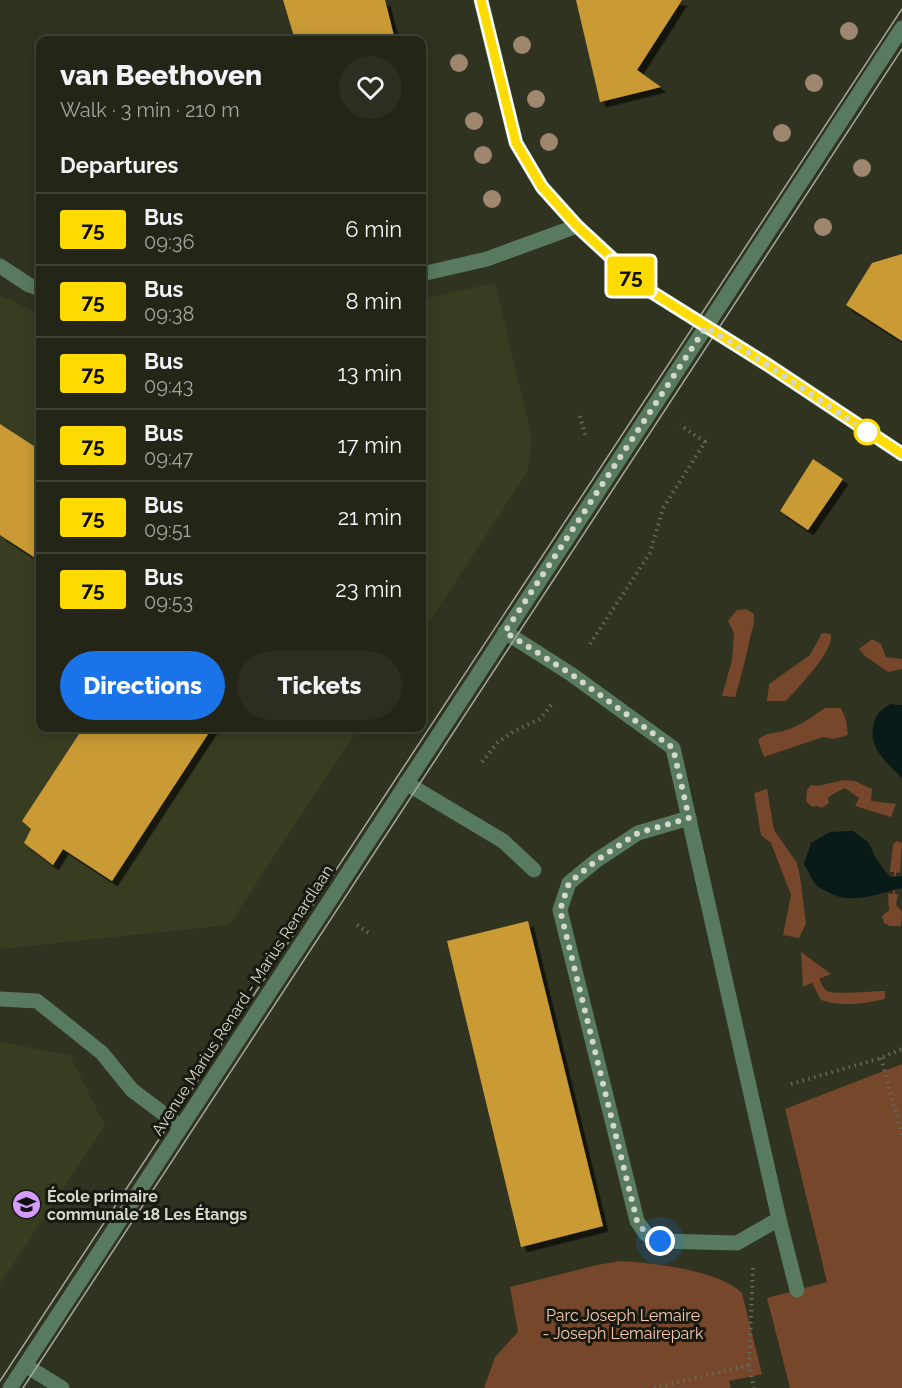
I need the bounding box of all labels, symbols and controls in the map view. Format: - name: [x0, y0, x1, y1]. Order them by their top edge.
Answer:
- button: heart: [339, 56, 402, 119]
- text: van Beethoven: [60, 59, 262, 92]
- text: Walk · 3 min · 210 m: [60, 98, 240, 122]
- text: Departures: [60, 152, 178, 178]
- text: Bus: [144, 204, 183, 230]
- text: 6 min: [345, 216, 402, 242]
- text: 75: [81, 217, 105, 242]
- text: 09:36: [144, 230, 194, 254]
- line badge: 75: [604, 256, 658, 296]
- text: 75: [619, 264, 643, 289]
- text: Bus: [144, 276, 183, 302]
- text: 8 min: [346, 288, 402, 314]
- text: 75: [81, 289, 105, 314]
- text: 09:38: [144, 302, 194, 326]
- text: Bus: [144, 348, 183, 374]
- text: 13 min: [337, 360, 402, 386]
- text: 75: [81, 361, 105, 386]
- text: 09:43: [144, 374, 193, 398]
- unlabelled marker: [854, 419, 880, 445]
- text: Bus: [144, 420, 183, 446]
- text: 17 min: [337, 432, 402, 458]
- text: 75: [81, 433, 105, 458]
- text: 09:47: [144, 446, 193, 470]
- text: Bus: [144, 492, 183, 518]
- text: 21 min: [338, 504, 402, 530]
- text: 75: [81, 505, 105, 530]
- text: 09:51: [144, 518, 191, 542]
- text: Bus: [144, 564, 183, 590]
- text: 23 min: [335, 576, 402, 602]
- text: 75: [81, 577, 105, 602]
- text: 09:53: [144, 590, 193, 614]
- button: Directions: [60, 651, 225, 720]
- button: Tickets: [237, 651, 402, 720]
- street label: Avenue Marius Renard - Marius Renardlaan: [148, 862, 337, 1139]
- place label: École primaire communale 18 Les Étangs: [47, 1186, 247, 1224]
- school or university icon: École primaire communale 18 Les Étangs: [10, 1189, 42, 1221]
- your location: [645, 1226, 675, 1256]
- park label: Parc Joseph Lemaire - Joseph Lemairepark: [543, 1306, 704, 1343]

